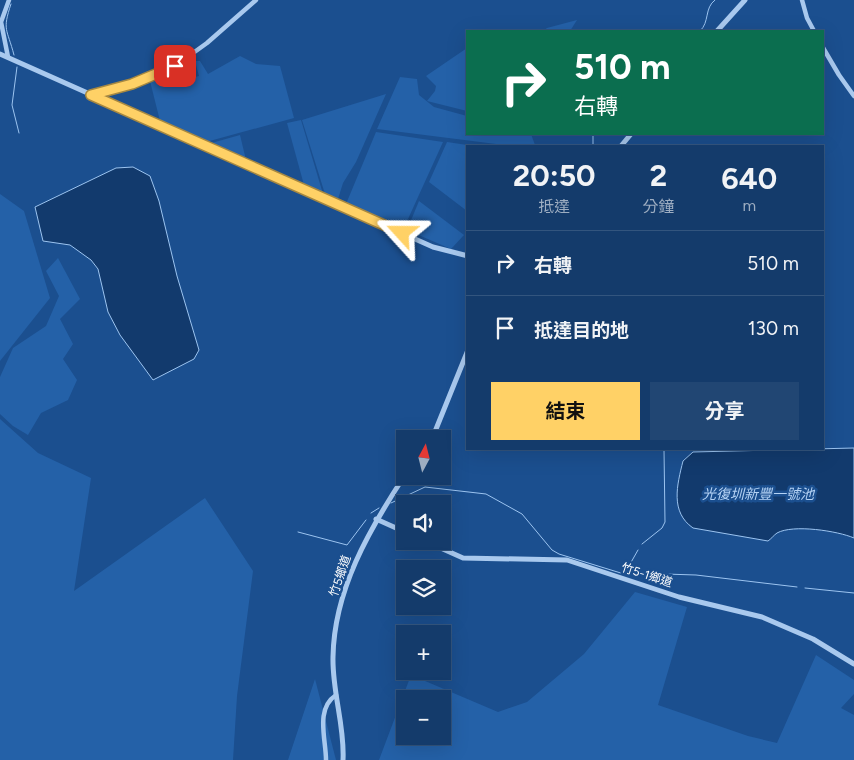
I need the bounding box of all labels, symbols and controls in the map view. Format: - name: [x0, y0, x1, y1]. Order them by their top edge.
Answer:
- pin: [154, 45, 196, 87]
- text: 510 m: [574, 46, 671, 88]
- icon: right: [491, 50, 556, 115]
- icon: arrive: [161, 52, 189, 80]
- text: 右轉: [574, 93, 618, 120]
- text: 20:50: [513, 157, 596, 194]
- text: 2: [650, 157, 667, 194]
- text: 640: [721, 160, 777, 197]
- text: m: [742, 196, 756, 215]
- text: 抵達: [538, 197, 570, 216]
- text: 分鐘: [642, 197, 674, 216]
- position arrow: [375, 206, 427, 258]
- icon: right: [491, 249, 519, 277]
- text: 510 m: [747, 252, 799, 275]
- text: 右轉: [534, 254, 572, 277]
- icon: arrive: [491, 314, 519, 342]
- text: 130 m: [748, 317, 799, 340]
- text: 抵達目的地: [534, 319, 629, 342]
- button: 結束: [491, 382, 640, 440]
- button: 分享: [650, 382, 799, 440]
- north arrow: [396, 430, 451, 485]
- map controls: [396, 430, 451, 745]
- water label: 光復圳新豐一號池: [702, 486, 816, 503]
- button: sound: [396, 495, 451, 550]
- street label: 竹5鄉道: [326, 553, 354, 599]
- button: layers: [396, 560, 451, 615]
- street label: 竹5-1鄉道: [620, 560, 674, 590]
- button: +: [396, 625, 451, 680]
- button: −: [396, 690, 451, 745]

